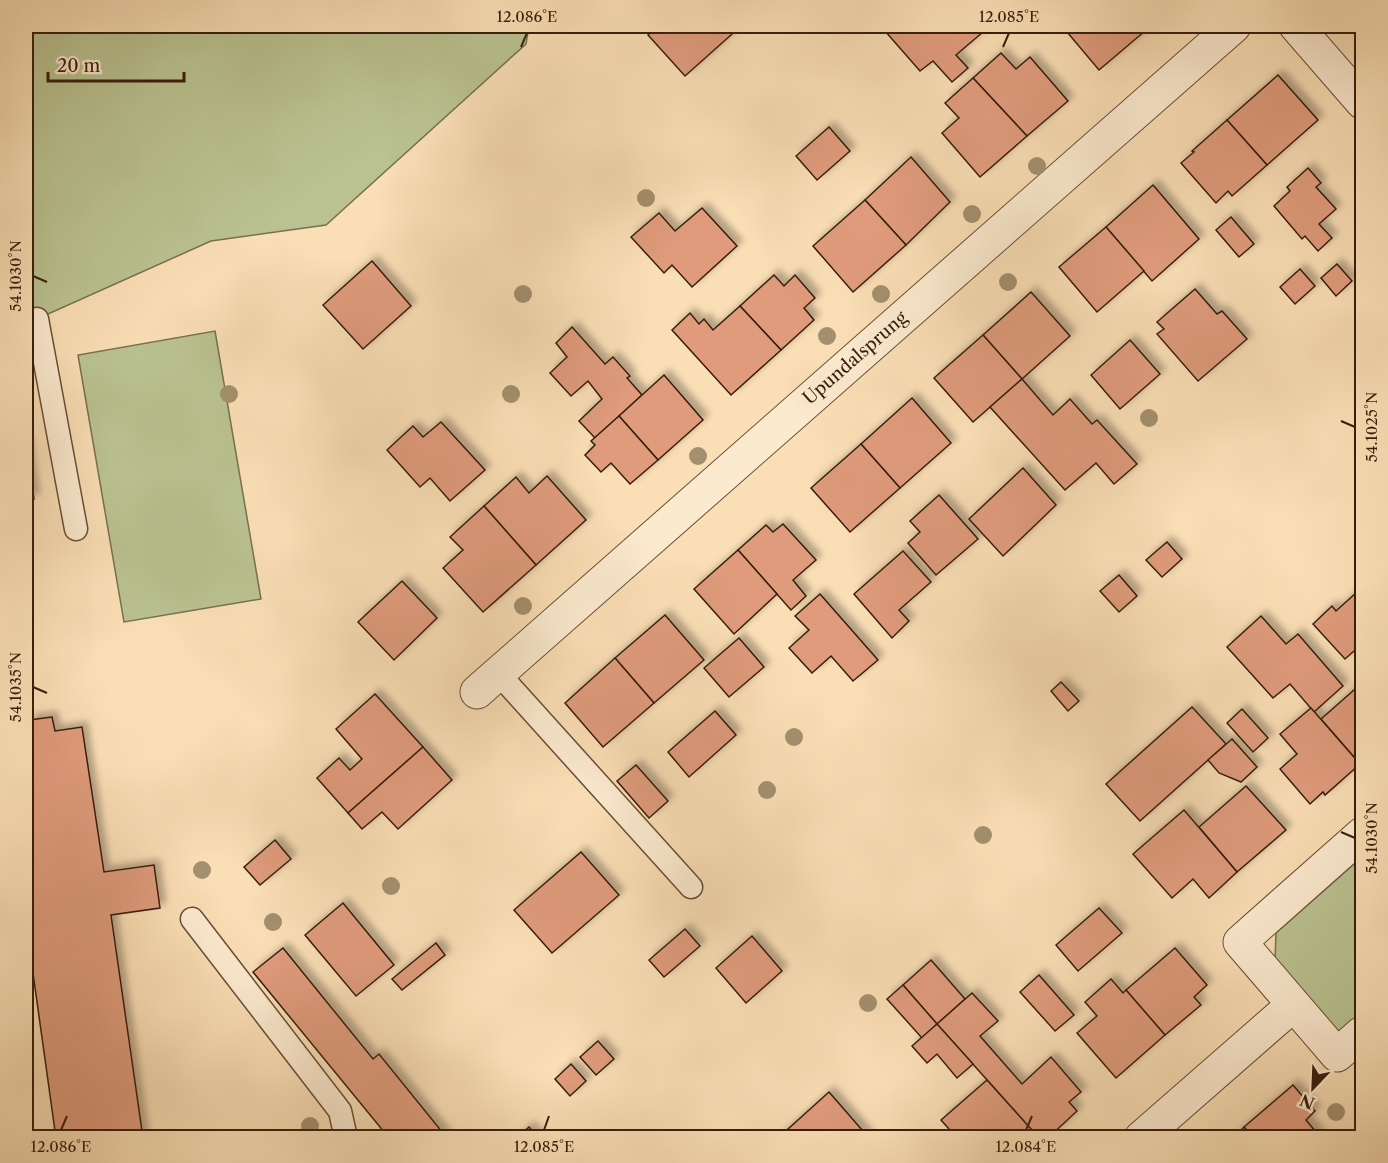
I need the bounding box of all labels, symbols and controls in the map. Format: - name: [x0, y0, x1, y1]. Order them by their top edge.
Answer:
- text: 12.086°E: [497, 7, 557, 26]
- text: 12.085°E: [979, 7, 1039, 26]
- scale bar: [48, 45, 184, 83]
- text: 20 m: [57, 55, 101, 77]
- text: 54.1030°N: [6, 240, 25, 312]
- street label: Upundalsprung: [798, 306, 912, 409]
- text: 54.1025°N: [1362, 392, 1381, 462]
- text: 54.1035°N: [6, 652, 25, 722]
- text: 54.1030°N: [1362, 802, 1381, 874]
- north arrow: [1283, 1058, 1343, 1118]
- text: N: [1297, 1090, 1317, 1114]
- text: 12.086°E: [31, 1137, 91, 1156]
- text: 12.085°E: [514, 1137, 574, 1156]
- text: 12.084°E: [996, 1137, 1056, 1156]

